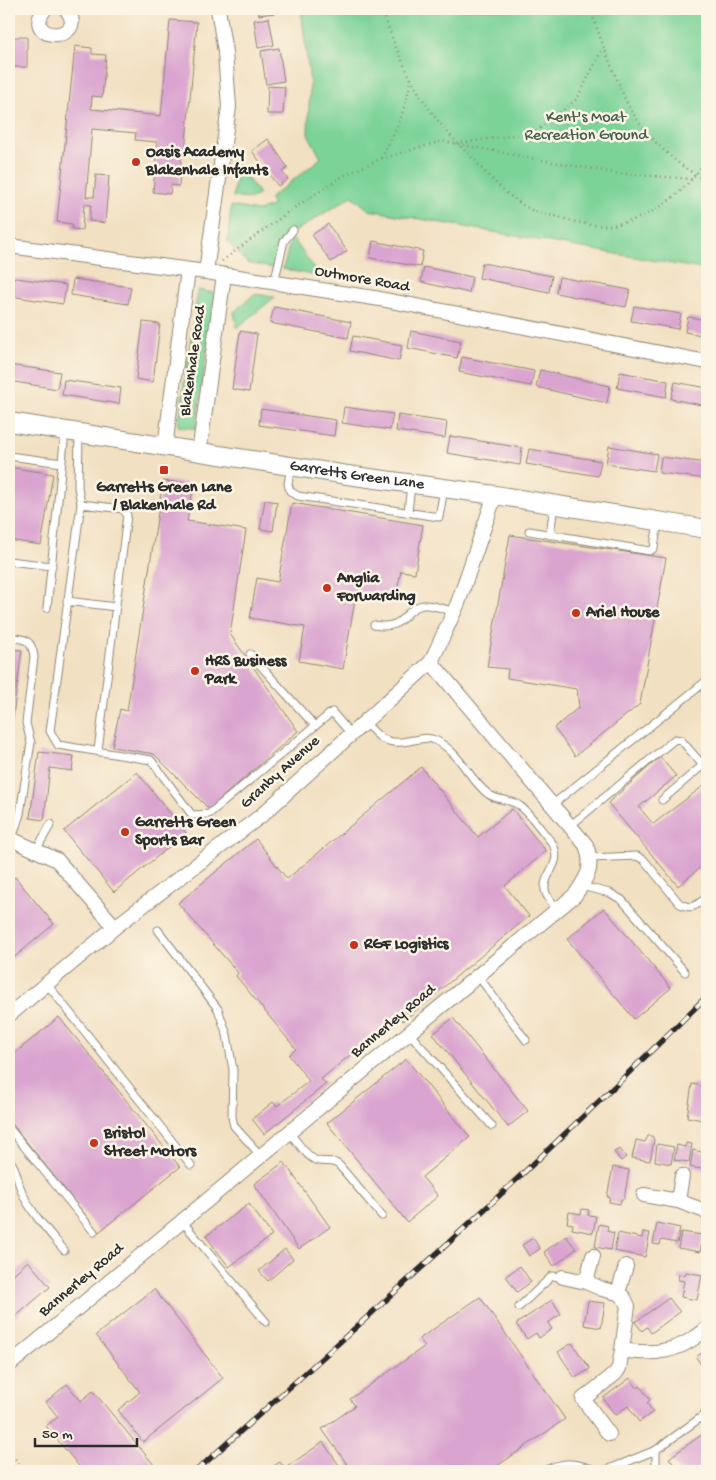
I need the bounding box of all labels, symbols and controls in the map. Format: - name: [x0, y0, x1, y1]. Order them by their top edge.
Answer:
- park label: Kent's Moat Recreation Ground: [524, 109, 649, 146]
- place label: Oasis Academy Blakenhale Infants: [145, 144, 269, 181]
- marker: Oasis Academy Blakenhale Infants: [130, 156, 142, 168]
- street label: Outmore Road: [313, 262, 413, 298]
- street label: Blakenhale Road: [177, 303, 211, 419]
- street label: Garretts Green Lane: [288, 457, 426, 495]
- marker: Garretts Green Lane / Blakenhale Rd: [158, 464, 170, 476]
- place label: Garretts Green Lane / Blakenhale Rd: [96, 479, 233, 516]
- place label: Anglia Forwarding: [336, 570, 416, 607]
- marker: Anglia Forwarding: [321, 582, 333, 594]
- place label: Ariel House: [585, 604, 660, 623]
- marker: Ariel House: [570, 607, 582, 619]
- place label: HRS Business Park: [204, 653, 288, 690]
- marker: HRS Business Park: [189, 665, 201, 677]
- street label: Granby Avenue: [237, 732, 325, 814]
- place label: Garretts Green Sports Bar: [135, 814, 237, 851]
- marker: Garretts Green Sports Bar: [119, 826, 131, 838]
- place label: RGF Logistics: [363, 936, 450, 955]
- marker: RGF Logistics: [348, 939, 360, 951]
- street label: Bannerley Road: [347, 980, 441, 1064]
- place label: Bristol Street Motors: [103, 1125, 197, 1162]
- marker: Bristol Street Motors: [88, 1137, 100, 1149]
- street label: Bannerley Road: [35, 1239, 129, 1323]
- scale bar: [35, 1415, 138, 1447]
- text: 50 m: [42, 1426, 73, 1444]

